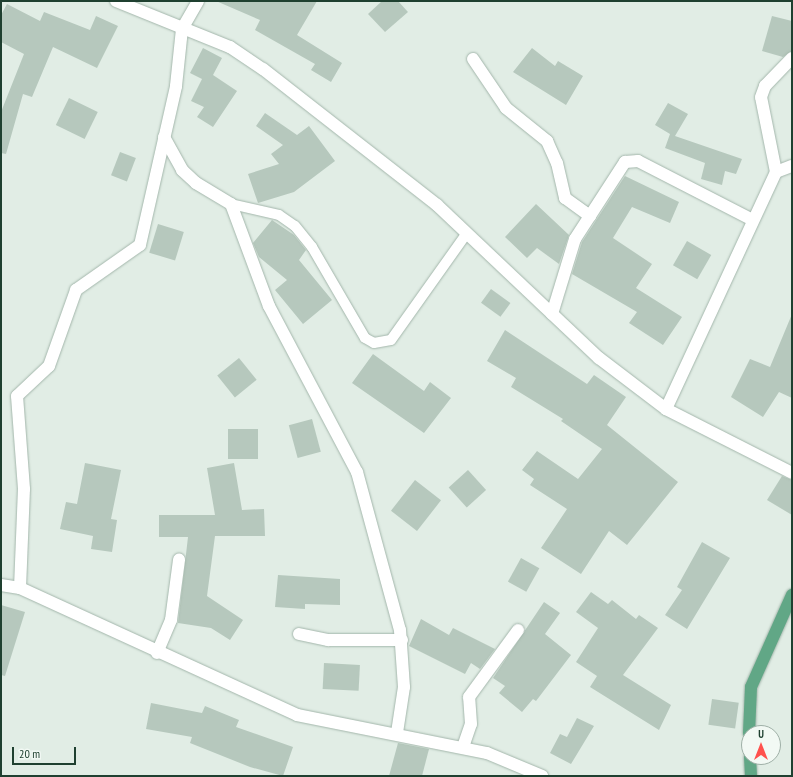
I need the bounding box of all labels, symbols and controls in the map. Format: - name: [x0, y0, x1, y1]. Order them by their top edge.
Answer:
- north arrow: [741, 725, 781, 765]
- text: U: [758, 727, 764, 741]
- scale bar: [14, 739, 78, 765]
- text: 20 m: [19, 746, 40, 761]

